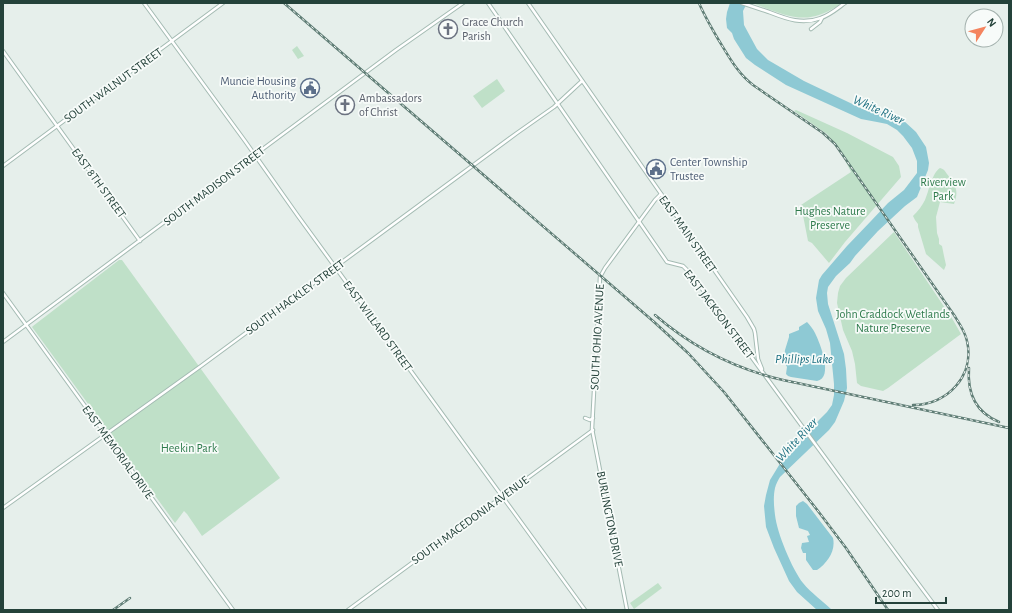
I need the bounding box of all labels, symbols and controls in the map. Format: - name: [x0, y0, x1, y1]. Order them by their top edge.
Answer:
- north arrow: [964, 8, 1004, 48]
- place label: Grace Church Parish: [462, 16, 524, 42]
- text: N: [985, 16, 998, 29]
- church icon: Grace Church Parish: [437, 18, 459, 40]
- street label: SOUTH WALNUT STREET: [62, 45, 164, 125]
- place label: Muncie Housing Authority: [220, 75, 296, 102]
- public building icon: Muncie Housing Authority: [299, 77, 321, 99]
- place label: Ambassadors of Christ: [359, 92, 422, 118]
- water label: White River: [851, 93, 907, 128]
- church icon: Ambassadors of Christ: [334, 94, 356, 116]
- street label: SOUTH MADISON STREET: [161, 144, 267, 228]
- street label: EAST 8TH STREET: [70, 146, 128, 220]
- place label: Center Township Trustee: [670, 156, 748, 182]
- public building icon: Center Township Trustee: [645, 158, 667, 180]
- park label: Riverview Park: [920, 176, 966, 202]
- street label: EAST MAIN STREET: [657, 193, 719, 275]
- park label: Hughes Nature Preserve: [795, 205, 865, 231]
- street label: SOUTH HACKLEY STREET: [243, 257, 347, 337]
- street label: EAST JACKSON STREET: [682, 267, 756, 361]
- street label: EAST WILLARD STREET: [341, 278, 415, 374]
- street label: SOUTH OHIO AVENUE: [588, 284, 606, 390]
- park label: John Craddock Wetlands Nature Preserve: [836, 308, 950, 334]
- water label: Phillips Lake: [775, 353, 833, 366]
- street label: EAST MEMORIAL DRIVE: [80, 403, 156, 501]
- water label: White River: [774, 415, 821, 464]
- park label: Heekin Park: [161, 442, 218, 454]
- street label: BURLINGTON DRIVE: [595, 470, 625, 568]
- street label: SOUTH MACEDONIA AVENUE: [409, 473, 531, 566]
- scale bar: [876, 579, 946, 605]
- text: 200 m: [882, 587, 912, 599]

